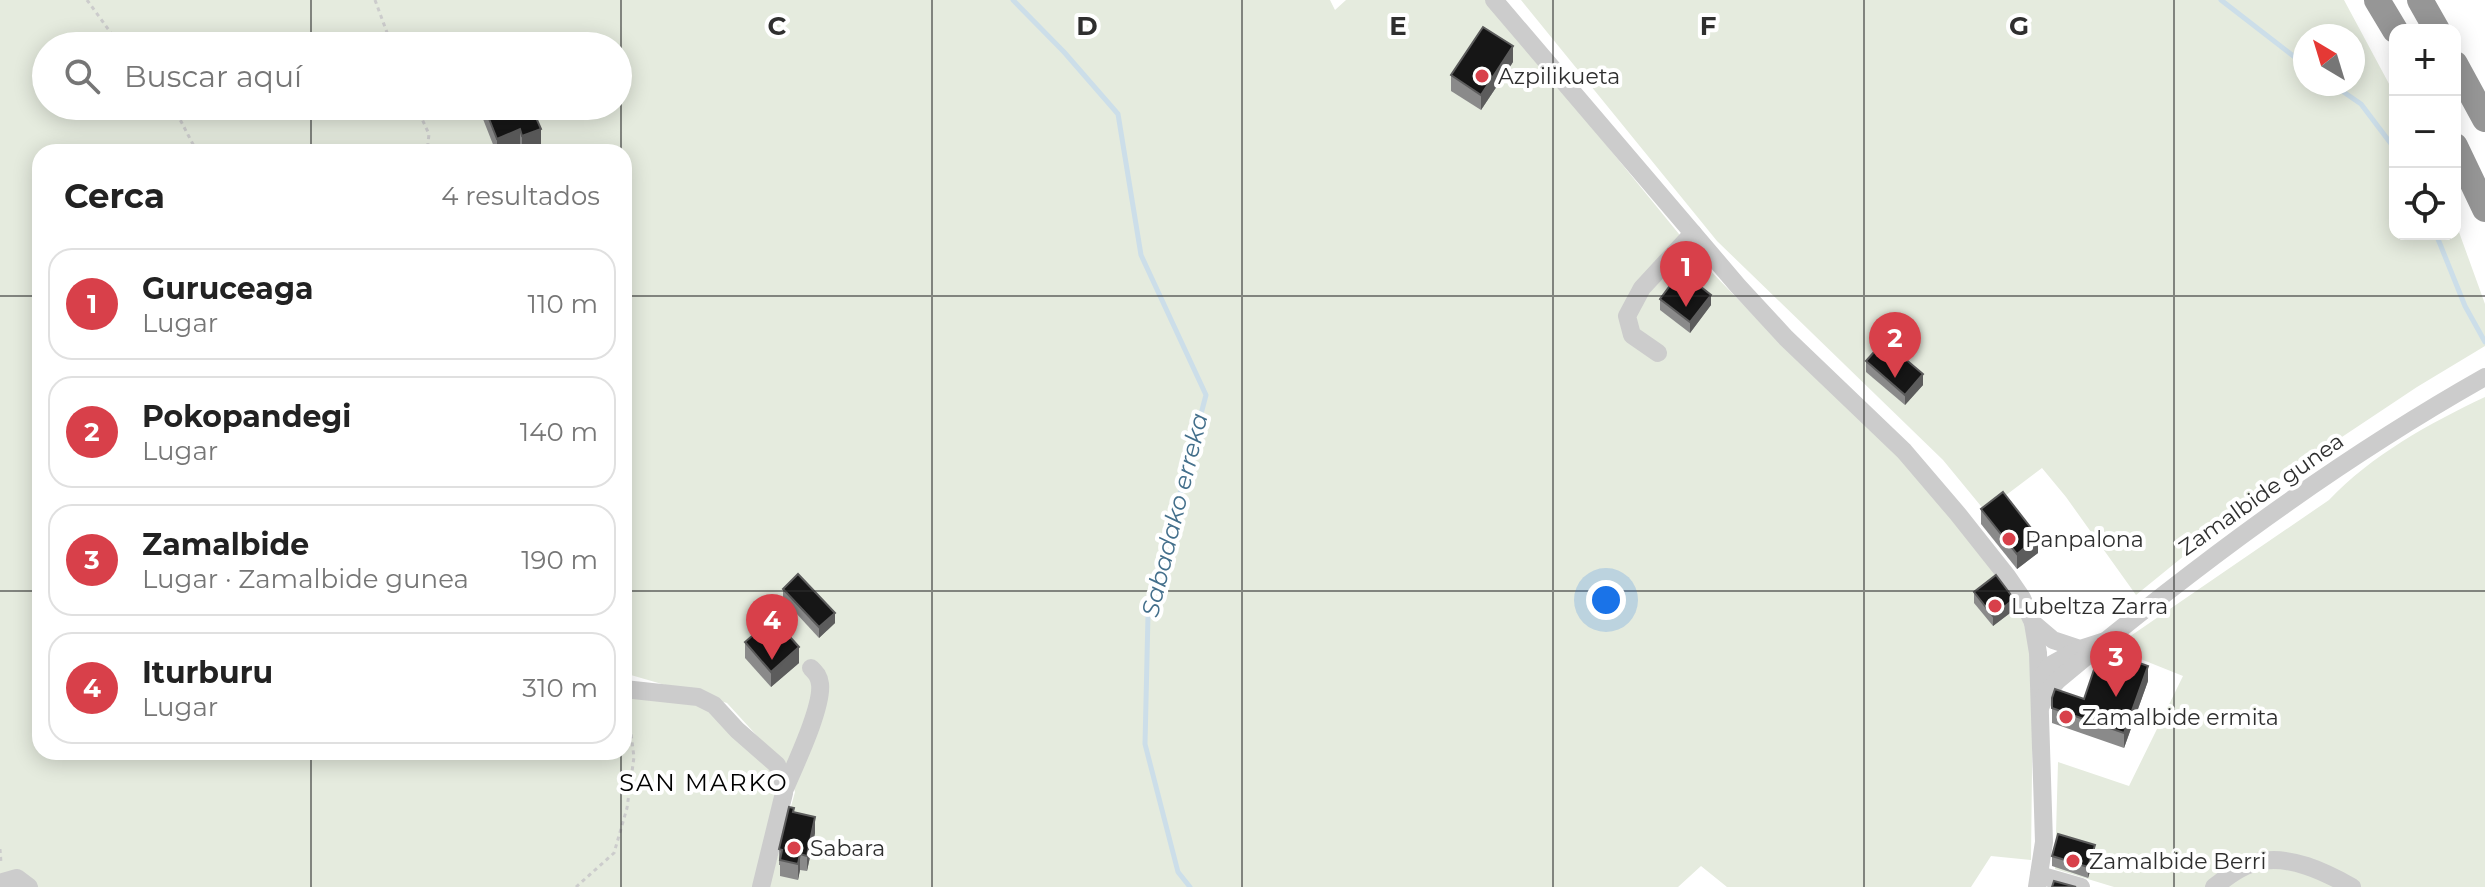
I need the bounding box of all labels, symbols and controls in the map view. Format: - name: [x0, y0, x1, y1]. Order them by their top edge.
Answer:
- text: C: [768, 10, 787, 42]
- text: D: [1076, 10, 1098, 42]
- text: E: [1389, 10, 1407, 42]
- text: F: [1700, 10, 1716, 42]
- text: G: [2009, 10, 2029, 42]
- north arrow: [2293, 24, 2365, 96]
- map controls: [2389, 24, 2461, 240]
- button: +: [2389, 24, 2461, 96]
- search box: [32, 32, 632, 120]
- icon: search: [60, 54, 104, 98]
- text: Buscar aquí: [124, 58, 302, 95]
- place label: Azpilikueta: [1498, 63, 1620, 90]
- marker: Azpilikueta: [1473, 67, 1491, 85]
- button: −: [2389, 96, 2461, 168]
- button: locate: [2389, 168, 2461, 240]
- text: Cerca: [64, 175, 165, 217]
- text: 4 resultados: [441, 180, 600, 212]
- pin: 1: [1660, 241, 1712, 307]
- text: Guruceaga: [142, 270, 313, 307]
- text: 1: [87, 288, 97, 320]
- text: 110 m: [528, 288, 598, 320]
- text: Lugar: [142, 307, 218, 339]
- pin: 2: [1869, 312, 1921, 378]
- text: Pokopandegi: [142, 398, 351, 435]
- water label: Sabadako erreka: [1135, 410, 1214, 620]
- text: 2: [84, 416, 100, 448]
- text: 140 m: [520, 416, 598, 448]
- street label: Zamalbide gunea: [2174, 427, 2349, 561]
- text: Lugar: [142, 435, 218, 467]
- text: Zamalbide: [142, 526, 309, 563]
- place label: Panpalona: [2025, 526, 2144, 553]
- marker: Panpalona: [2000, 530, 2018, 548]
- text: 3: [84, 544, 100, 576]
- text: 190 m: [521, 544, 598, 576]
- text: Lugar · Zamalbide gunea: [142, 563, 469, 595]
- your location: [1586, 580, 1626, 620]
- place label: Lubeltza Zarra: [2011, 593, 2168, 620]
- pin: 4: [746, 594, 798, 660]
- marker: Lubeltza Zarra: [1986, 597, 2004, 615]
- pin: 3: [2090, 631, 2142, 697]
- text: Iturburu: [142, 654, 273, 691]
- text: 4: [83, 672, 101, 704]
- text: 310 m: [522, 672, 598, 704]
- text: Lugar: [142, 691, 218, 723]
- place label: Zamalbide ermita: [2082, 704, 2279, 731]
- marker: Zamalbide ermita: [2057, 708, 2075, 726]
- district label: SAN MARKO: [619, 768, 789, 797]
- place label: Sabara: [810, 835, 885, 862]
- marker: Sabara: [785, 839, 803, 857]
- place label: Zamalbide Berri: [2089, 848, 2266, 875]
- marker: Zamalbide Berri: [2064, 852, 2082, 870]

